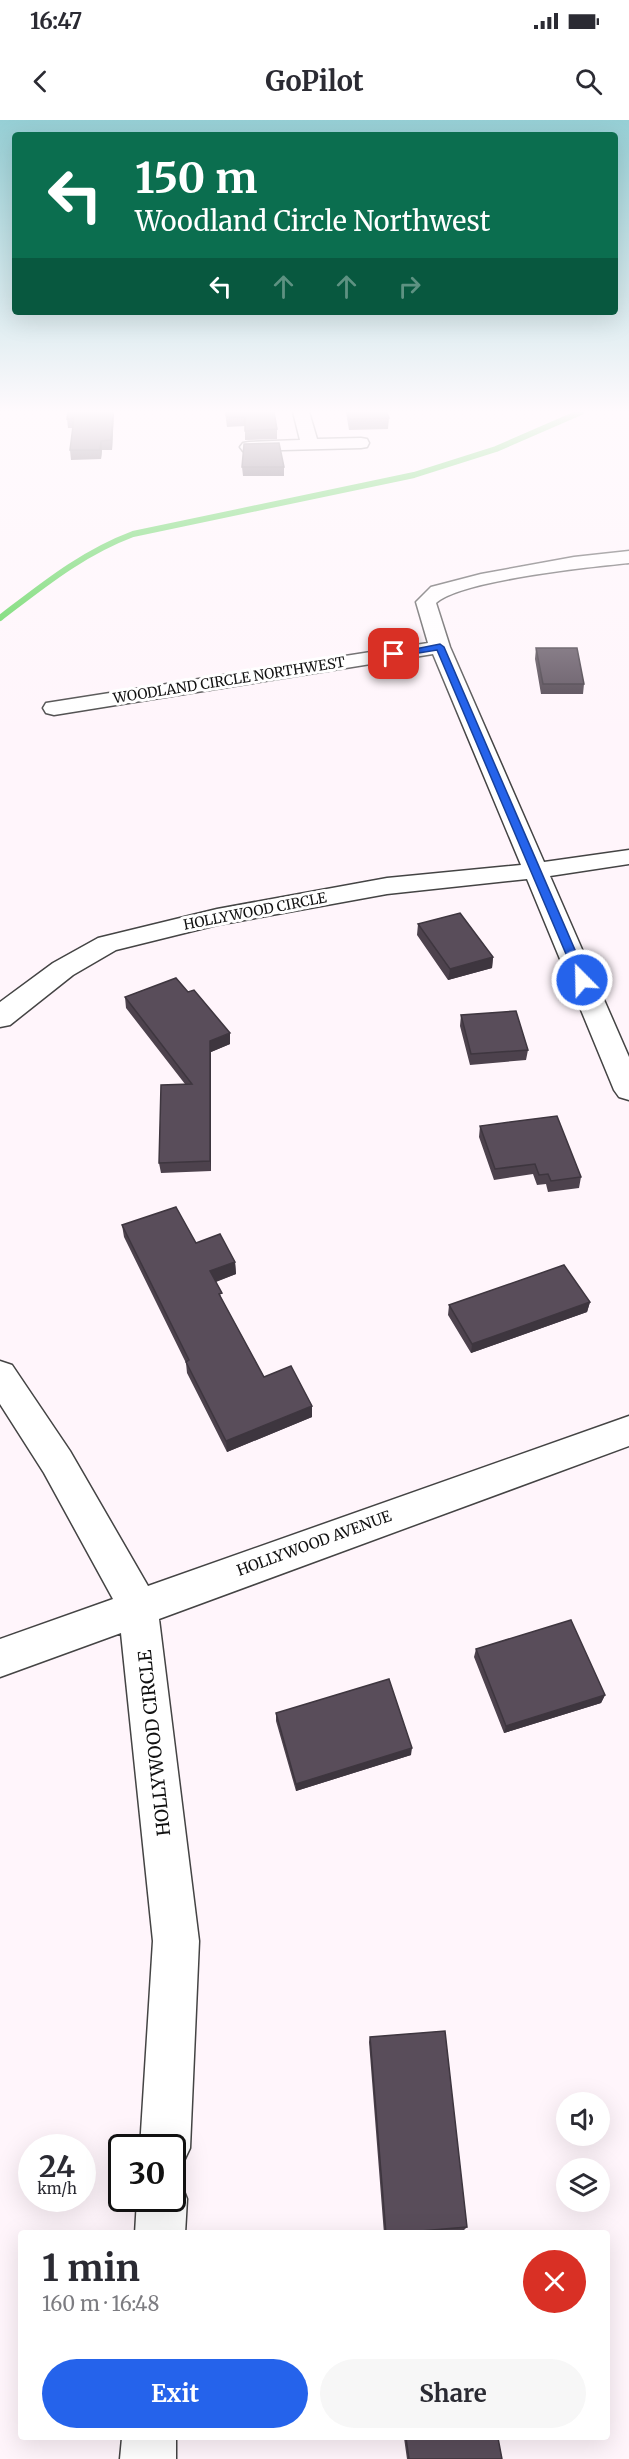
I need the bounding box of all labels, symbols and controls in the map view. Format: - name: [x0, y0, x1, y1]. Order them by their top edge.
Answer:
- text: 16:47: [30, 7, 82, 35]
- text: GoPilot: [265, 64, 364, 98]
- icon: back: [24, 65, 57, 98]
- icon: search: [572, 65, 605, 98]
- text: 150 m: [135, 152, 257, 204]
- icon: left: [36, 156, 114, 234]
- text: Woodland Circle Northwest: [135, 204, 490, 238]
- icon: left: [204, 270, 237, 303]
- icon: ahead: [267, 270, 300, 303]
- icon: ahead: [330, 270, 363, 303]
- icon: right: [393, 270, 426, 303]
- pin: [368, 628, 419, 679]
- icon: arrive: [377, 637, 410, 670]
- street label: WOODLAND CIRCLE NORTHWEST: [111, 653, 346, 707]
- street label: HOLLYWOOD CIRCLE: [182, 888, 328, 934]
- position arrow: [550, 948, 614, 1012]
- street label: HOLLYWOOD AVENUE: [234, 1506, 394, 1580]
- street label: HOLLYWOOD CIRCLE: [133, 1648, 175, 1837]
- map controls: [556, 2092, 610, 2212]
- button: sound: [556, 2092, 610, 2146]
- speed limit sign: 30: [108, 2134, 186, 2212]
- text: 24: [39, 2147, 75, 2185]
- button: layers: [556, 2158, 610, 2212]
- text: km/h: [37, 2179, 77, 2198]
- text: 1 min: [42, 2246, 140, 2291]
- button: close: [523, 2250, 586, 2313]
- text: 160 m · 16:48: [42, 2291, 159, 2316]
- button: Exit: [42, 2359, 308, 2428]
- button: Share: [320, 2359, 586, 2428]

